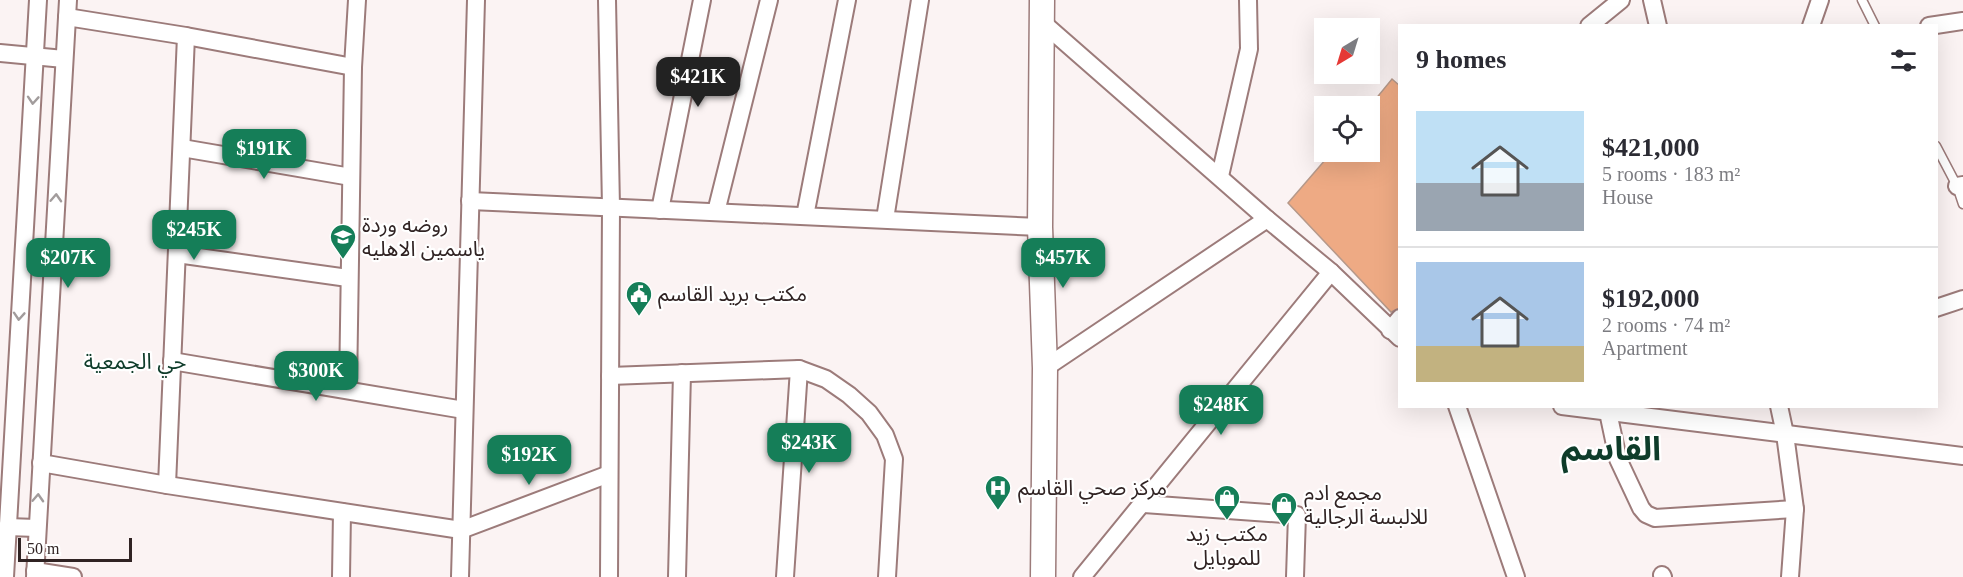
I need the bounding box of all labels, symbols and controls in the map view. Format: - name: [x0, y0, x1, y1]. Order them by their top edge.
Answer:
- north arrow: [1314, 18, 1380, 84]
- map controls: [1314, 18, 1380, 162]
- icon: filters: [1887, 44, 1920, 77]
- text: 9 homes: [1416, 45, 1506, 74]
- pin: $421K: [656, 57, 740, 108]
- text: $421K: [670, 65, 726, 87]
- one-way arrow: [27, 96, 40, 105]
- button: locate: [1314, 96, 1380, 162]
- pin: $191K: [222, 129, 306, 180]
- text: $421,000: [1602, 133, 1700, 162]
- icon: home: [1464, 135, 1536, 207]
- text: $191K: [236, 137, 292, 159]
- text: 5 rooms · 183 m²: [1602, 163, 1740, 185]
- text: House: [1602, 186, 1653, 208]
- one-way arrow: [49, 194, 62, 203]
- pin: $245K: [152, 210, 236, 261]
- place label: روضه وردة ياسمين الاهليه: [362, 213, 485, 261]
- text: $245K: [166, 218, 222, 240]
- school or university icon: روضه وردة ياسمين الاهليه: [328, 222, 358, 260]
- pin: $207K: [26, 238, 110, 289]
- pin: $457K: [1021, 238, 1105, 289]
- text: $207K: [40, 246, 96, 268]
- text: $457K: [1035, 246, 1091, 268]
- public building icon: مكتب بريد القاسم: [624, 279, 654, 317]
- place label: مكتب بريد القاسم: [658, 282, 807, 309]
- text: $192,000: [1602, 284, 1700, 313]
- icon: home: [1464, 286, 1536, 358]
- one-way arrow: [13, 311, 26, 320]
- text: 2 rooms · 74 m²: [1602, 314, 1730, 336]
- text: Apartment: [1602, 337, 1688, 359]
- district label: حي الجمعية: [84, 349, 186, 378]
- pin: $300K: [274, 351, 358, 402]
- text: $300K: [288, 359, 344, 381]
- pin: $248K: [1179, 385, 1263, 436]
- text: $248K: [1193, 393, 1249, 415]
- pin: $243K: [767, 423, 851, 474]
- text: $243K: [781, 431, 837, 453]
- district label: القاسم: [1561, 431, 1661, 474]
- pin: $192K: [487, 435, 571, 486]
- text: $192K: [501, 443, 557, 465]
- hospital icon: مركز صحي القاسم: [983, 473, 1013, 511]
- place label: مركز صحي القاسم: [1018, 476, 1167, 504]
- place label: مجمع ادم للالبسة الرجالية: [1304, 481, 1428, 529]
- shop icon: مكتب زيد للموبايل: [1212, 483, 1242, 521]
- shop icon: مجمع ادم للالبسة الرجالية: [1269, 490, 1299, 528]
- one-way arrow: [32, 493, 45, 502]
- place label: مكتب زيد للموبايل: [1186, 522, 1268, 570]
- scale bar: [18, 535, 132, 562]
- text: 50 m: [27, 540, 59, 557]

